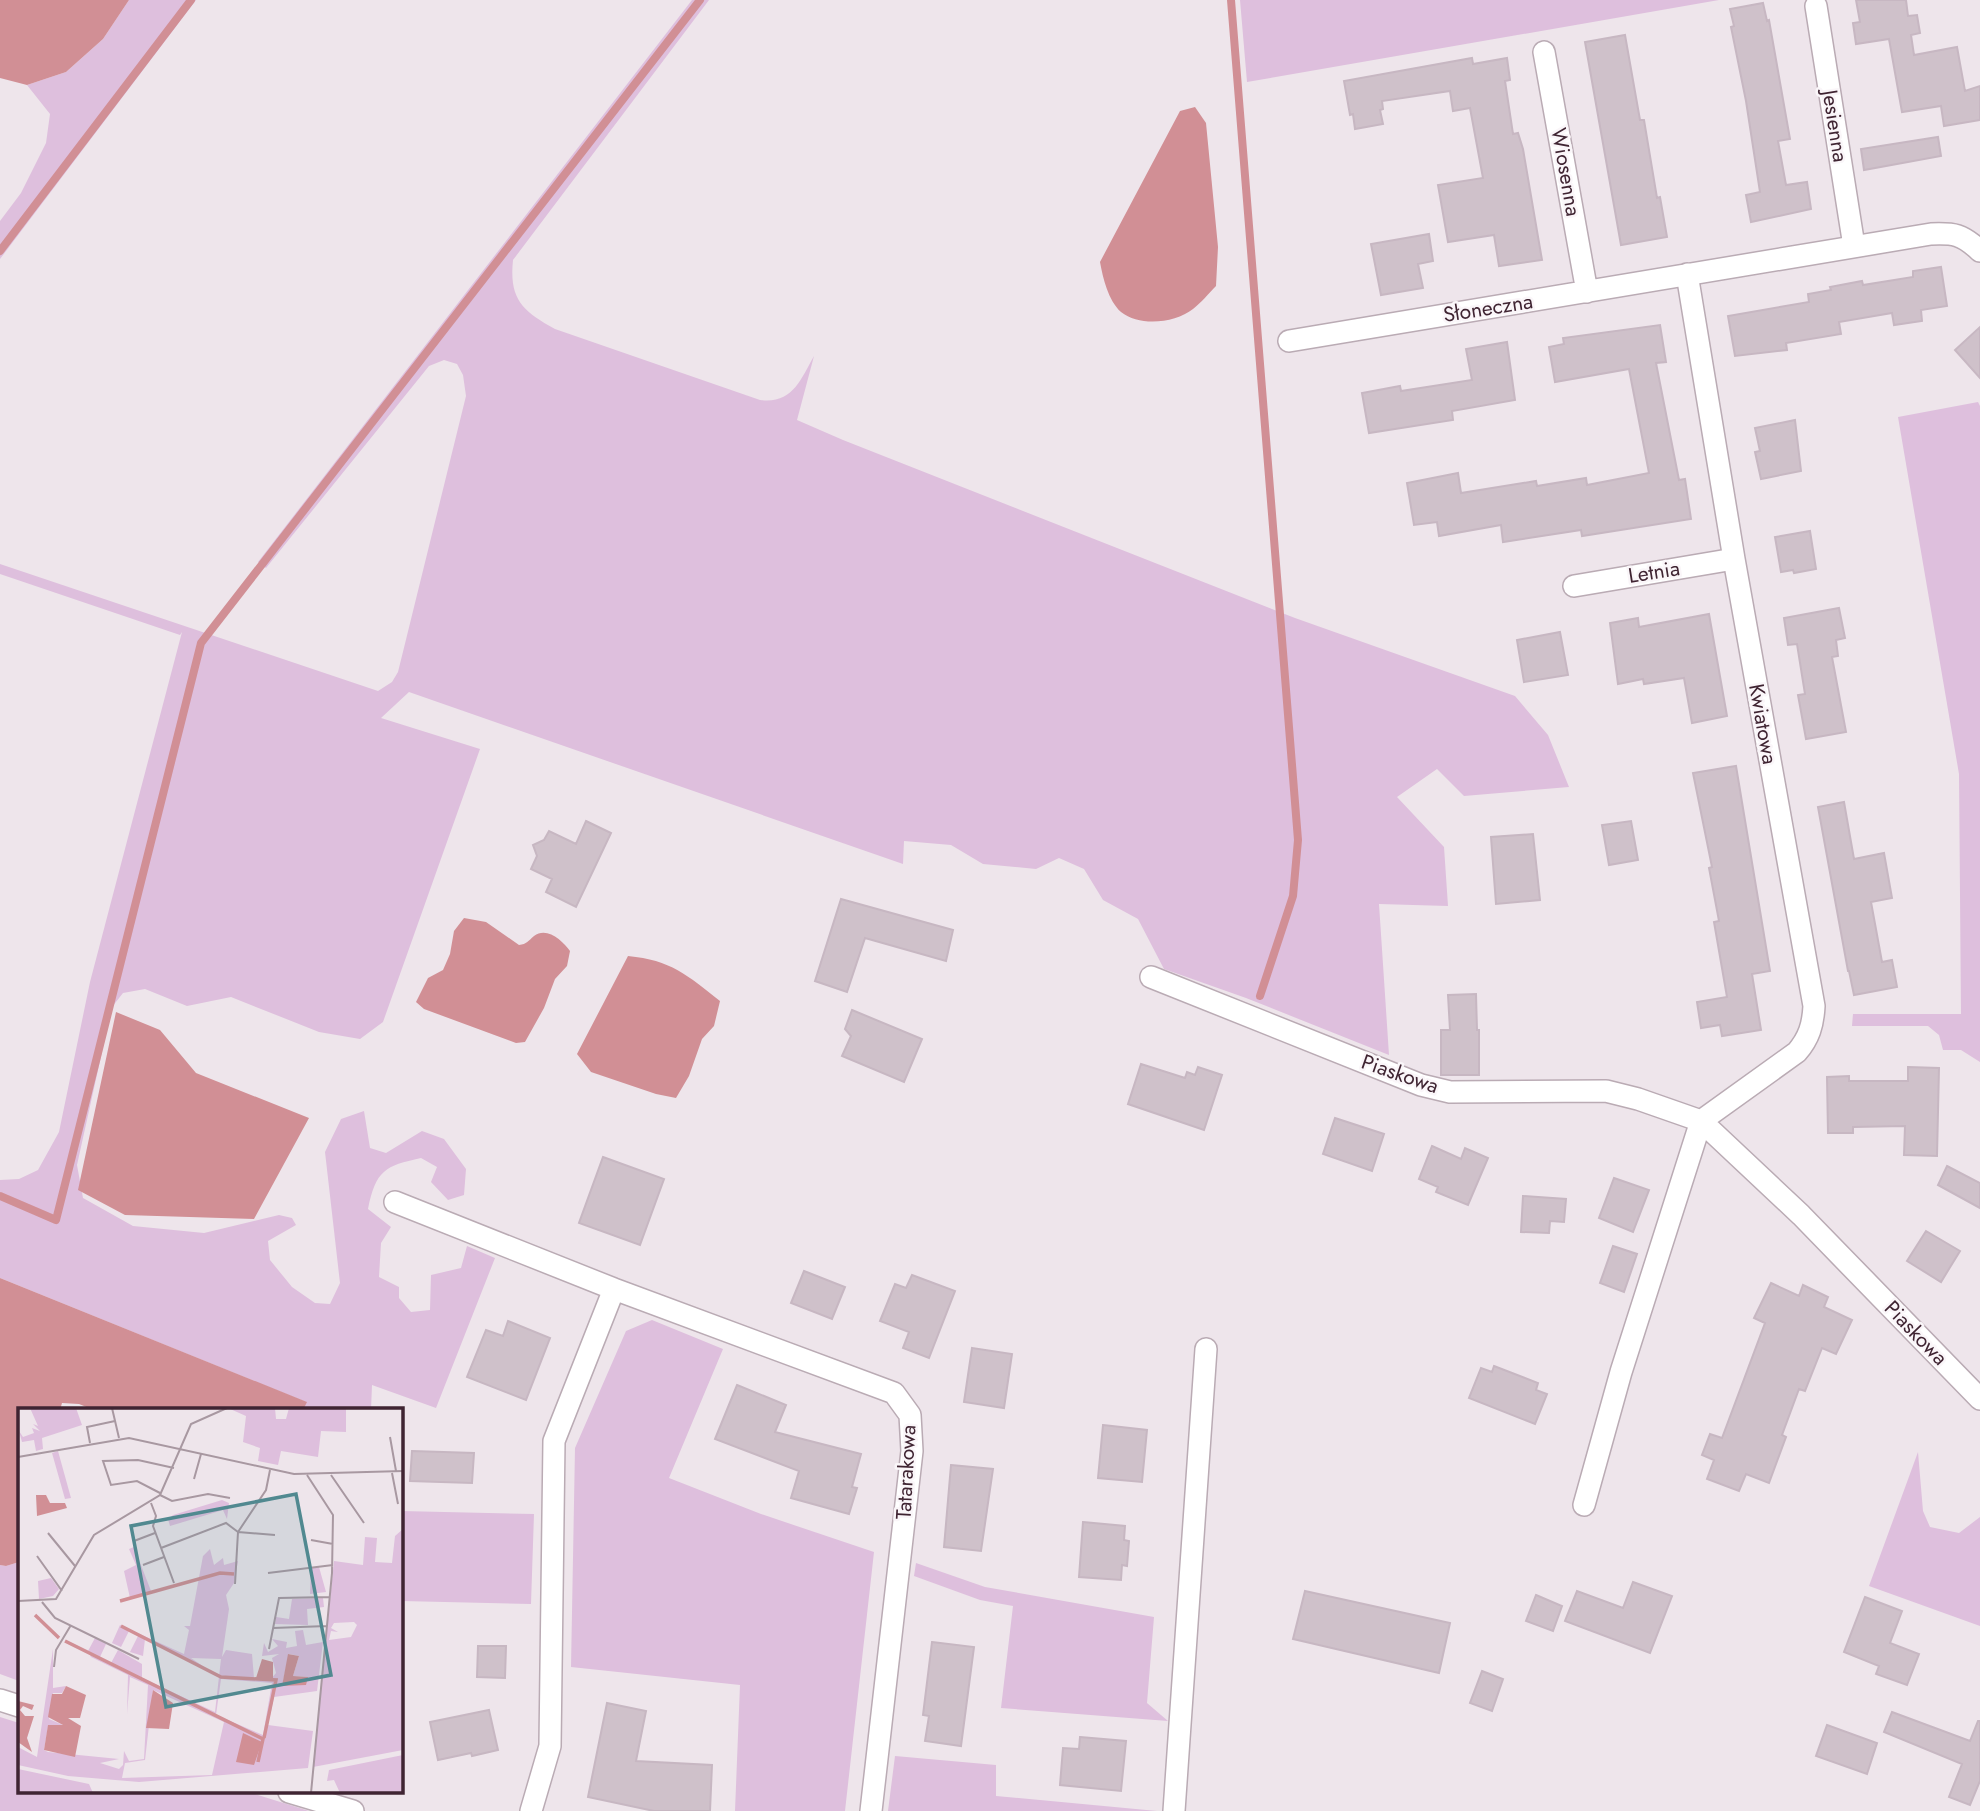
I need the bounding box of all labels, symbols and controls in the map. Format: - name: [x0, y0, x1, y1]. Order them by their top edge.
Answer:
- street label: Jesienna: [1814, 85, 1856, 164]
- street label: Wiosenna: [1543, 125, 1589, 219]
- street label: Słoneczna: [1441, 286, 1535, 330]
- street label: Letnia: [1626, 553, 1682, 591]
- street label: Kwiatowa: [1741, 681, 1785, 767]
- street label: Piaskowa: [1357, 1047, 1443, 1101]
- street label: Piaskowa: [1877, 1294, 1955, 1372]
- inset map: [18, 1408, 402, 1794]
- street label: Tatarakowa: [889, 1424, 923, 1520]

